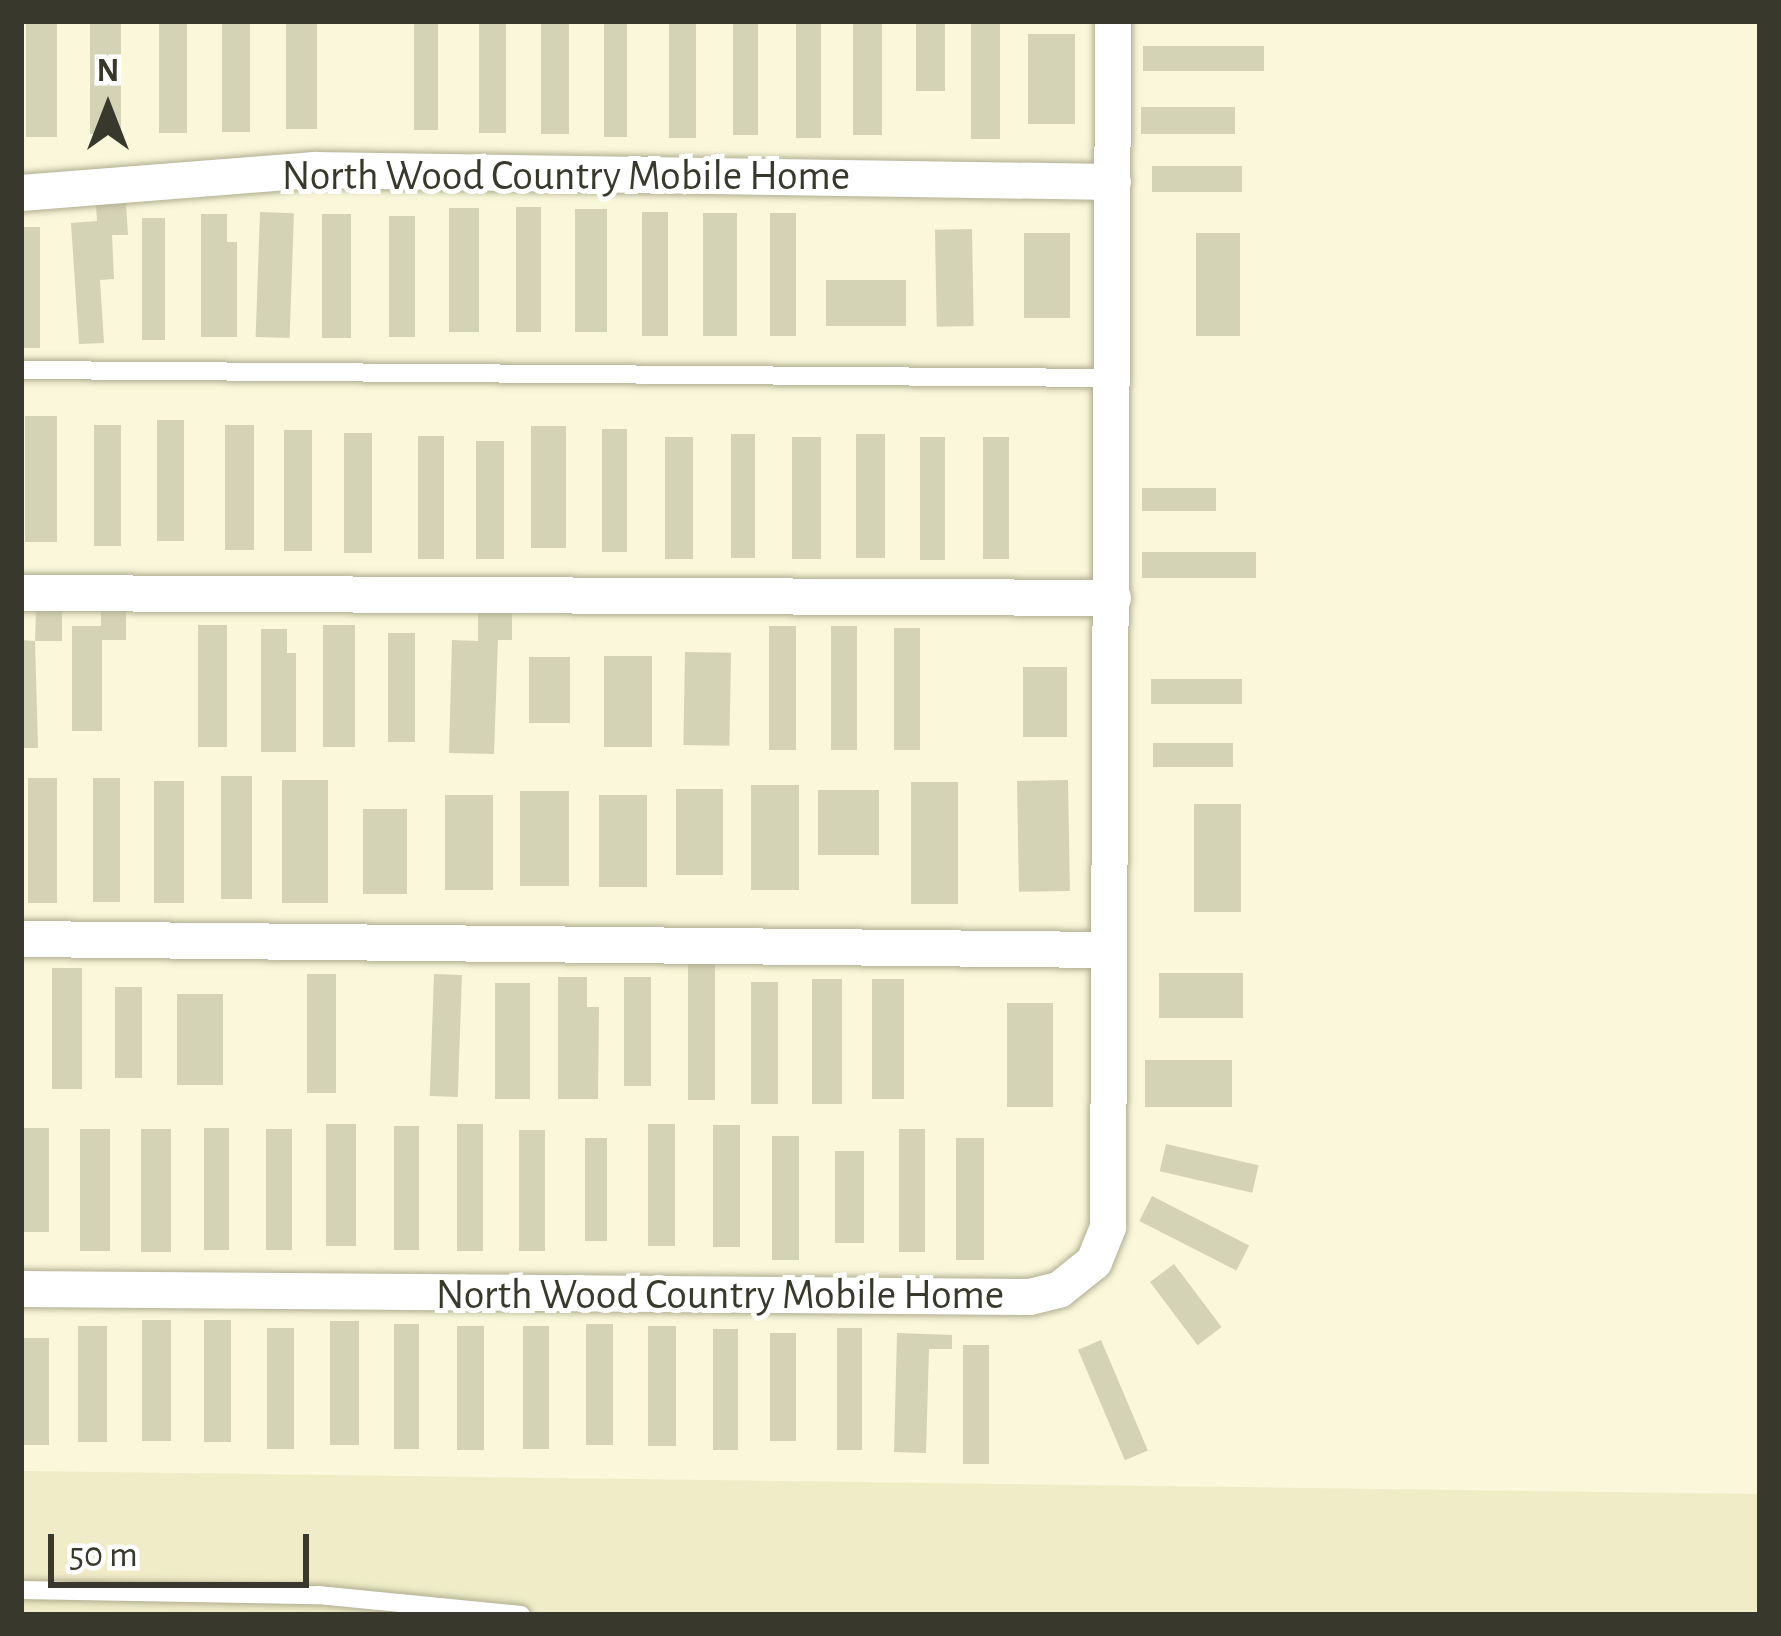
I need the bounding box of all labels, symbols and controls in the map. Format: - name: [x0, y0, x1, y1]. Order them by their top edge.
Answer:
- north arrow: [48, 48, 168, 168]
- text: N: [97, 55, 119, 88]
- street label: North Wood Country Mobile Home: [282, 151, 850, 201]
- street label: North Wood Country Mobile Home: [436, 1270, 1004, 1320]
- scale bar: [54, 1510, 315, 1584]
- text: 50 m: [69, 1537, 138, 1573]

